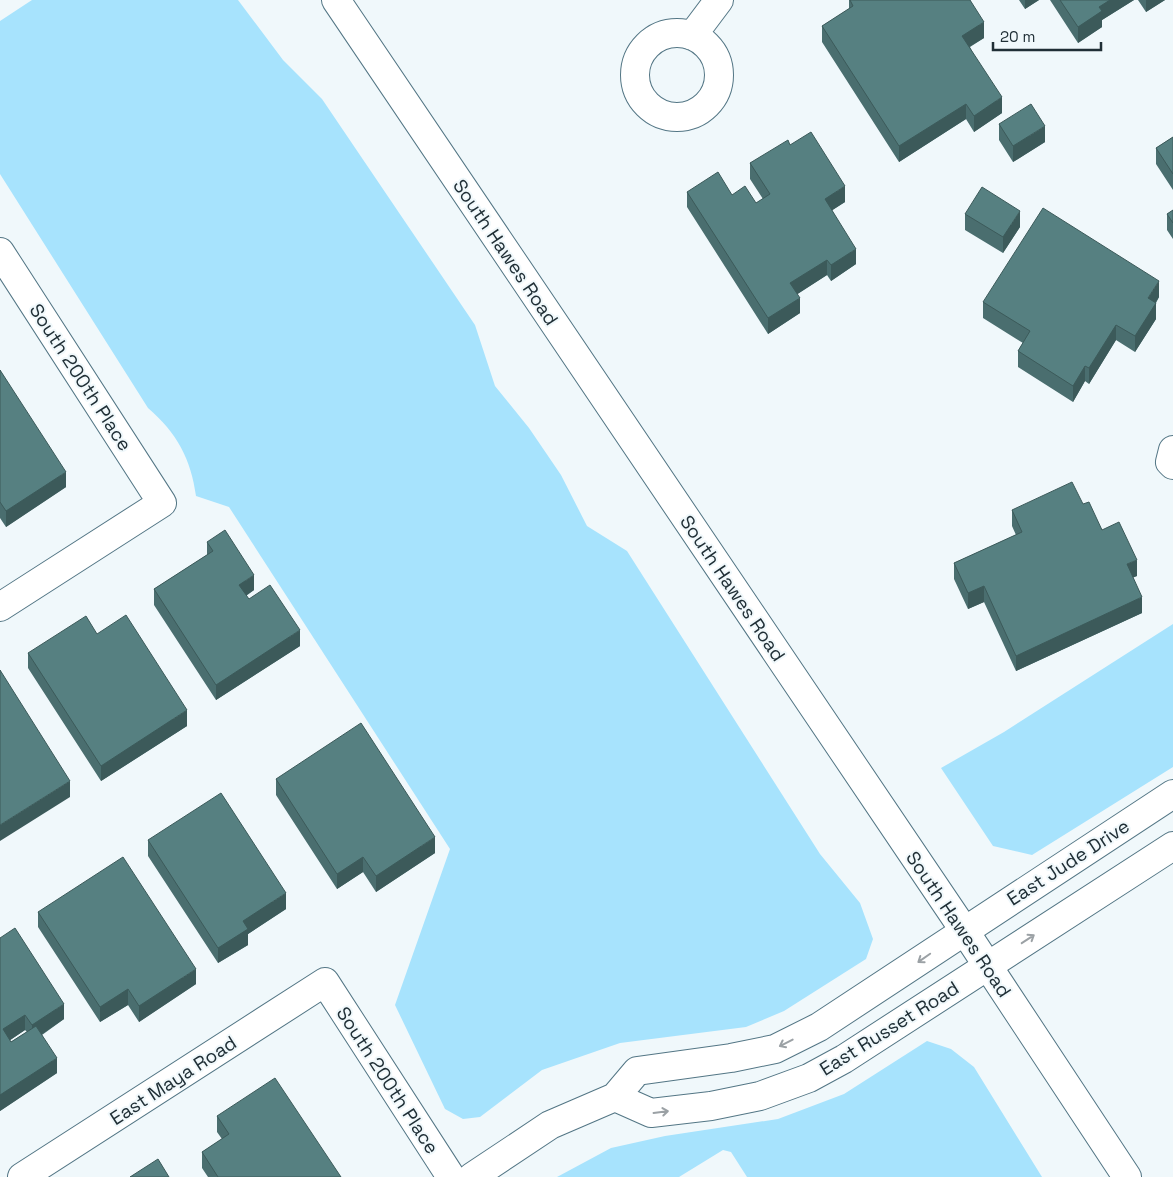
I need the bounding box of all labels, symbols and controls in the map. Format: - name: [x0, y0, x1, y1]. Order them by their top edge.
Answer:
- scale bar: [993, 20, 1100, 52]
- text: 20 m: [1000, 27, 1035, 46]
- street label: South Hawes Road: [447, 174, 564, 330]
- street label: South 200th Place: [24, 299, 138, 456]
- street label: South Hawes Road: [674, 510, 791, 666]
- street label: East Jude Drive: [1002, 813, 1134, 911]
- street label: South Hawes Road: [900, 846, 1017, 1002]
- one-way arrow: [1021, 934, 1035, 944]
- one-way arrow: [917, 953, 931, 963]
- street label: East Russet Road: [815, 975, 964, 1081]
- street label: South 200th Place: [331, 1002, 445, 1159]
- street label: East Maya Road: [105, 1030, 241, 1131]
- one-way arrow: [779, 1039, 794, 1048]
- one-way arrow: [653, 1107, 669, 1117]

